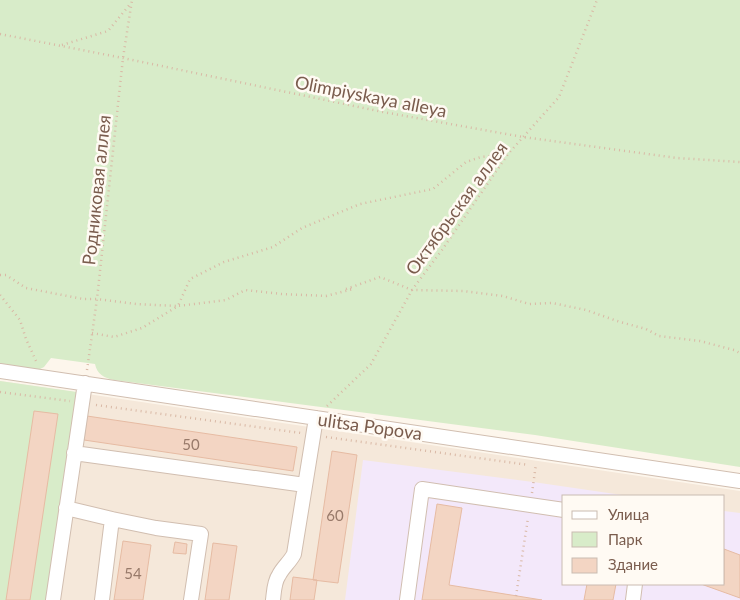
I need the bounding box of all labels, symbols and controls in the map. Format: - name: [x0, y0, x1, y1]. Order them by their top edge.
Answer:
- street label: Olimpiyskaya alleya: [293, 70, 449, 122]
- street label: Родниковая аллея: [77, 114, 115, 266]
- street label: Октябрьская аллея: [400, 137, 512, 279]
- street label: ulitsa Popova: [316, 408, 424, 444]
- house number: 50: [182, 435, 200, 453]
- legend: [562, 495, 725, 585]
- text: Улица: [608, 505, 649, 523]
- house number: 60: [326, 506, 344, 524]
- text: Парк: [608, 530, 643, 548]
- text: Здание: [608, 555, 658, 573]
- house number: 54: [124, 564, 142, 582]

